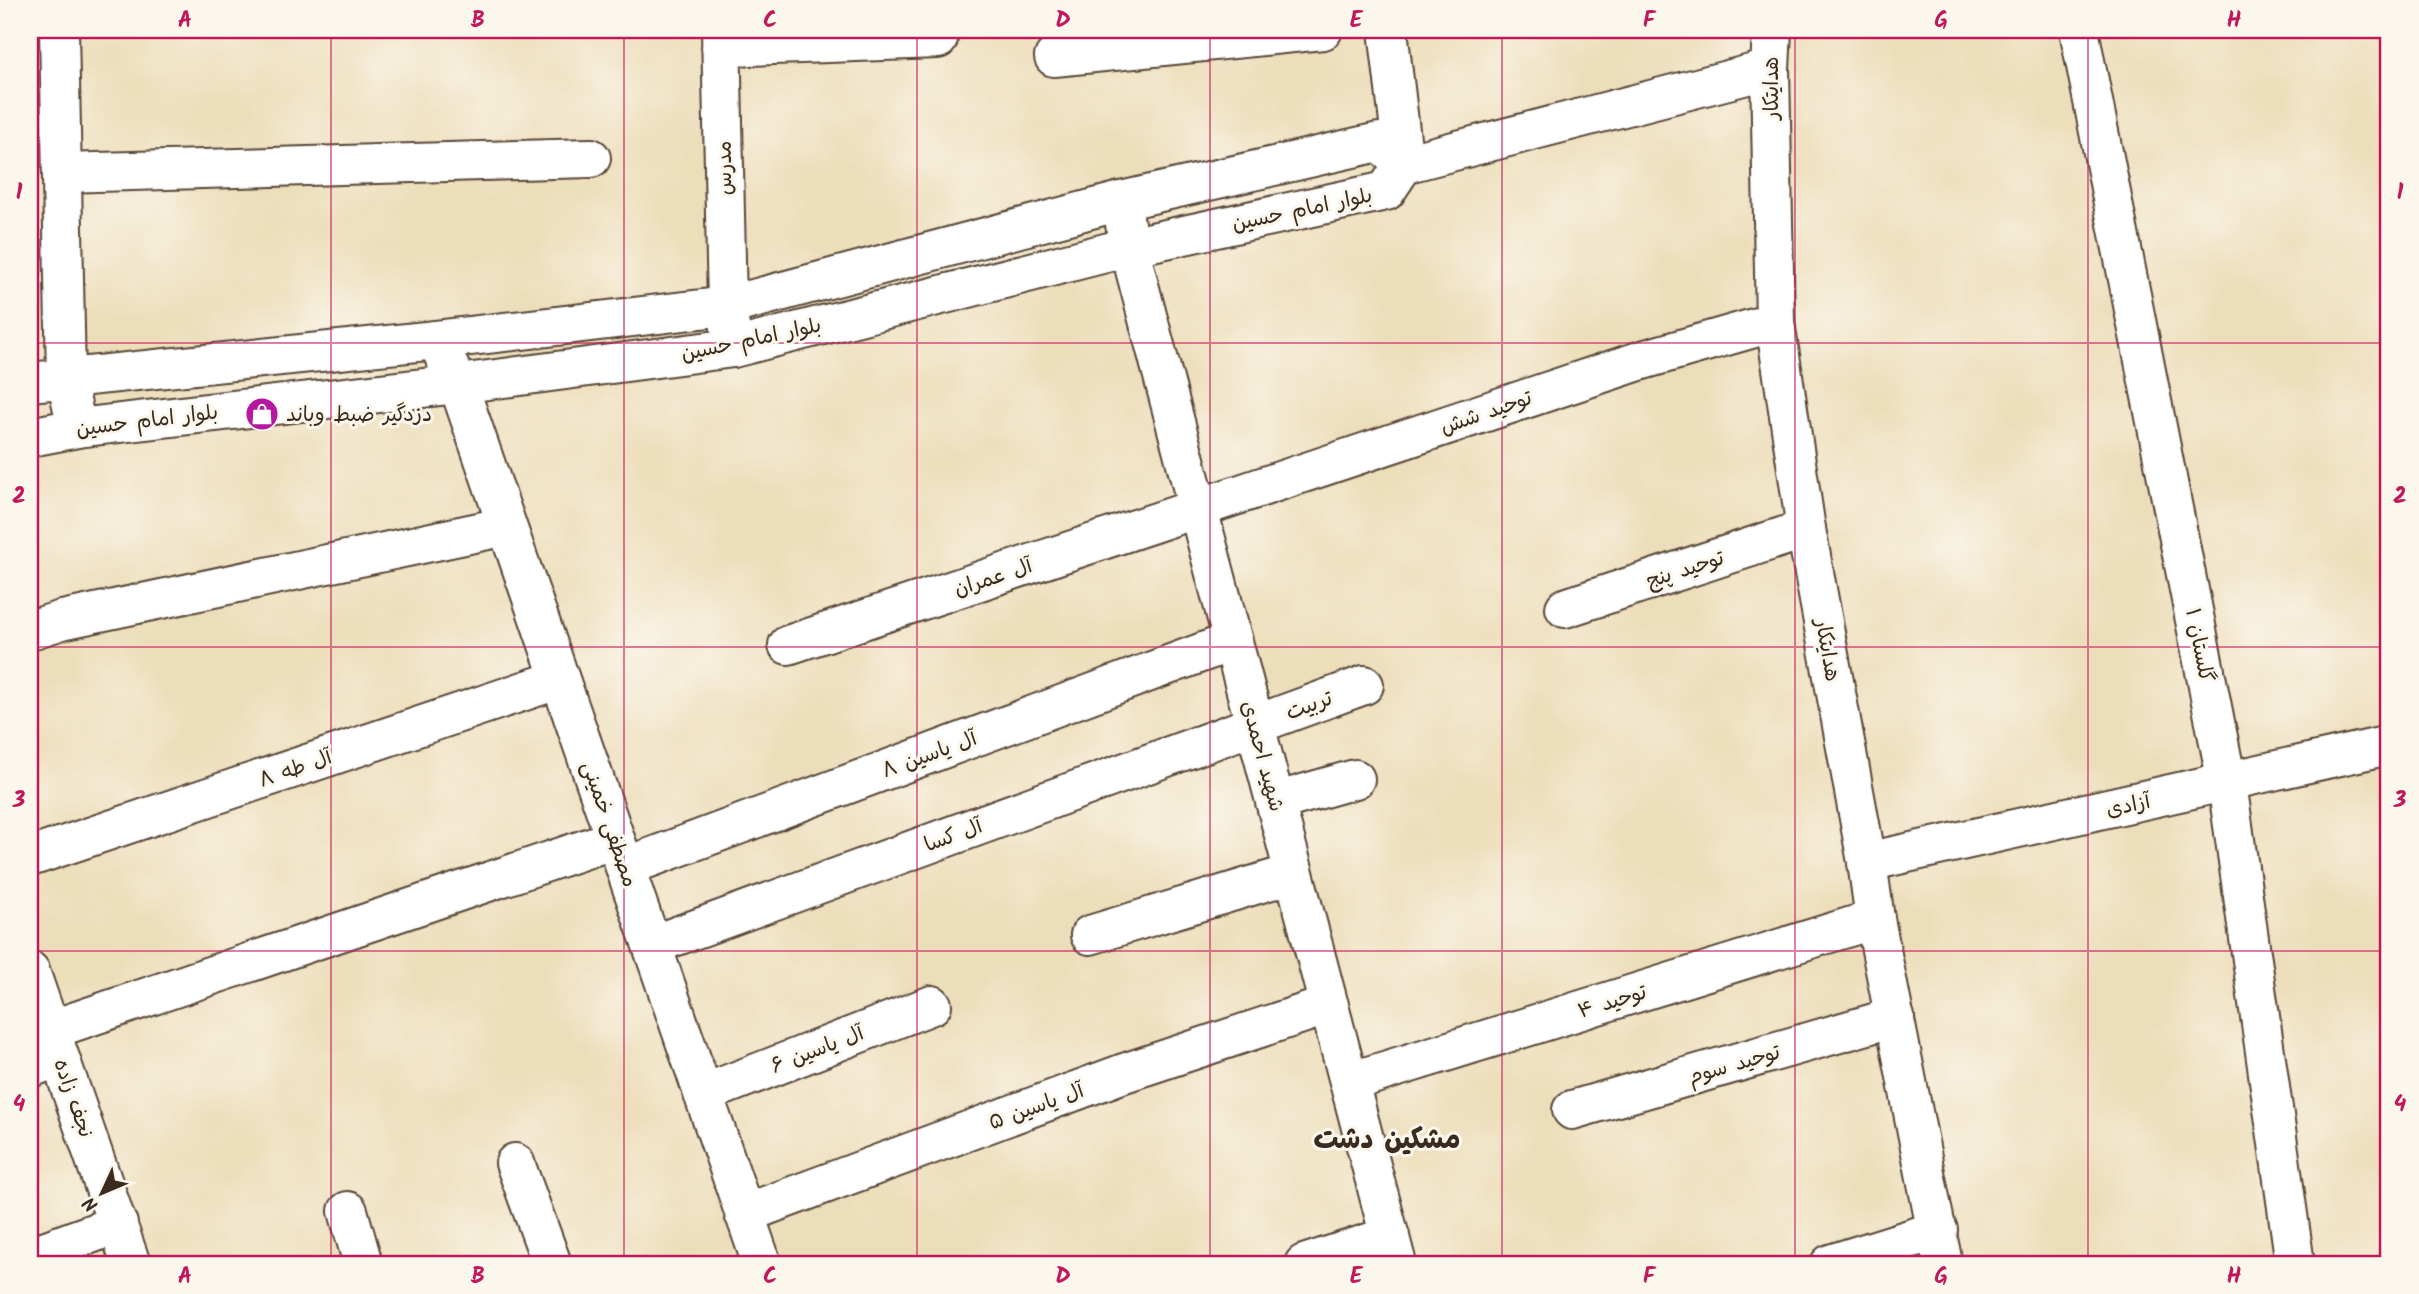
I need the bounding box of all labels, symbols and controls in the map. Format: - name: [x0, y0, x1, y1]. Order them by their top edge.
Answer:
- text: A: [178, 3, 192, 39]
- text: B: [471, 3, 485, 39]
- text: C: [763, 3, 777, 39]
- text: D: [1055, 3, 1071, 39]
- text: E: [1350, 3, 1364, 39]
- text: F: [1643, 3, 1657, 39]
- text: G: [1934, 3, 1948, 39]
- text: H: [2227, 3, 2242, 39]
- street label: هدایتکار: [1756, 56, 1789, 122]
- street label: مدرس: [709, 140, 742, 196]
- text: 1: [16, 175, 23, 211]
- text: 1: [2397, 175, 2404, 211]
- street label: بلوار امام حسین: [1229, 179, 1376, 241]
- street label: بلوار امام حسین: [678, 309, 825, 371]
- street label: توحید شش: [1436, 382, 1538, 445]
- shop icon: دزدگیر ضبط وباند: [243, 395, 281, 433]
- street label: بلوار امام حسین: [74, 396, 220, 447]
- place label: دزدگیر ضبط وباند: [286, 399, 432, 432]
- text: 2: [12, 479, 26, 515]
- text: 2: [2393, 479, 2407, 515]
- street label: توحید پنج: [1642, 542, 1730, 599]
- street label: آل عمران: [950, 550, 1038, 607]
- street label: گلستان ۱: [2175, 605, 2222, 685]
- street label: هدایتکار: [1804, 614, 1848, 684]
- street label: تربیت: [1281, 682, 1338, 730]
- street label: شهید احمدی: [1231, 697, 1292, 816]
- street label: آل یاسین ۸: [877, 723, 983, 788]
- street label: آل طه ۸: [254, 741, 338, 797]
- street label: مصطفی خمینی: [572, 757, 646, 892]
- text: 3: [12, 783, 26, 819]
- text: 3: [2393, 783, 2407, 819]
- street label: آزادی: [2103, 786, 2154, 827]
- street label: آل کسا: [920, 810, 988, 862]
- street label: توحید ۴: [1574, 976, 1652, 1029]
- street label: آل یاسین ۶: [766, 1017, 870, 1083]
- street label: توحید سوم: [1684, 1036, 1785, 1094]
- street label: نجف زاده: [44, 1055, 101, 1142]
- street label: آل یاسین ۵: [984, 1075, 1090, 1140]
- text: 4: [13, 1087, 26, 1123]
- text: 4: [2394, 1087, 2407, 1123]
- district label: مشکین دشت: [1313, 1118, 1461, 1163]
- north arrow: [66, 1158, 136, 1228]
- text: N: [76, 1189, 106, 1218]
- text: A: [178, 1259, 192, 1294]
- text: B: [471, 1259, 485, 1294]
- text: C: [763, 1259, 777, 1294]
- text: D: [1055, 1259, 1071, 1294]
- text: E: [1350, 1259, 1364, 1294]
- text: F: [1643, 1259, 1657, 1294]
- text: G: [1934, 1259, 1948, 1294]
- text: H: [2227, 1259, 2242, 1294]

